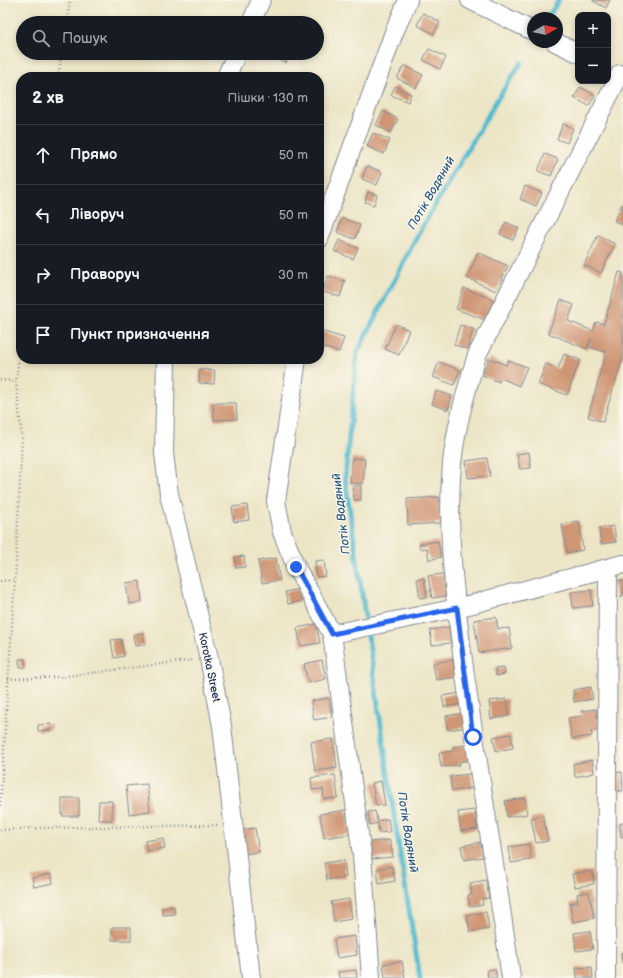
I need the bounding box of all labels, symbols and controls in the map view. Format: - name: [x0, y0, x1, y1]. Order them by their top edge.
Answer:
- north arrow: [527, 12, 563, 48]
- map controls: [575, 12, 611, 84]
- button: +: [575, 12, 611, 48]
- search box: [16, 16, 324, 60]
- icon: search: [30, 27, 52, 49]
- text: Пошук: [62, 29, 108, 48]
- button: −: [575, 48, 611, 84]
- text: 2 хв: [32, 88, 64, 108]
- text: Пішки · 130 m: [227, 90, 308, 106]
- icon: ahead: [32, 144, 54, 166]
- text: Прямо: [70, 145, 117, 164]
- text: 50 m: [279, 147, 308, 163]
- water label: Потік Водяний: [405, 154, 458, 232]
- icon: left: [32, 204, 54, 226]
- text: Ліворуч: [70, 205, 124, 224]
- text: 50 m: [279, 207, 308, 223]
- icon: right: [32, 264, 54, 286]
- text: Праворуч: [70, 265, 140, 284]
- text: 30 m: [278, 267, 308, 283]
- icon: arrive: [32, 324, 54, 346]
- text: Пункт призначення: [70, 325, 210, 344]
- water label: Потік Водяний: [329, 472, 354, 555]
- route end: [287, 558, 305, 576]
- street label: Korotka Street: [196, 631, 223, 704]
- route start: [464, 728, 482, 746]
- water label: Потік Водяний: [394, 791, 421, 874]

